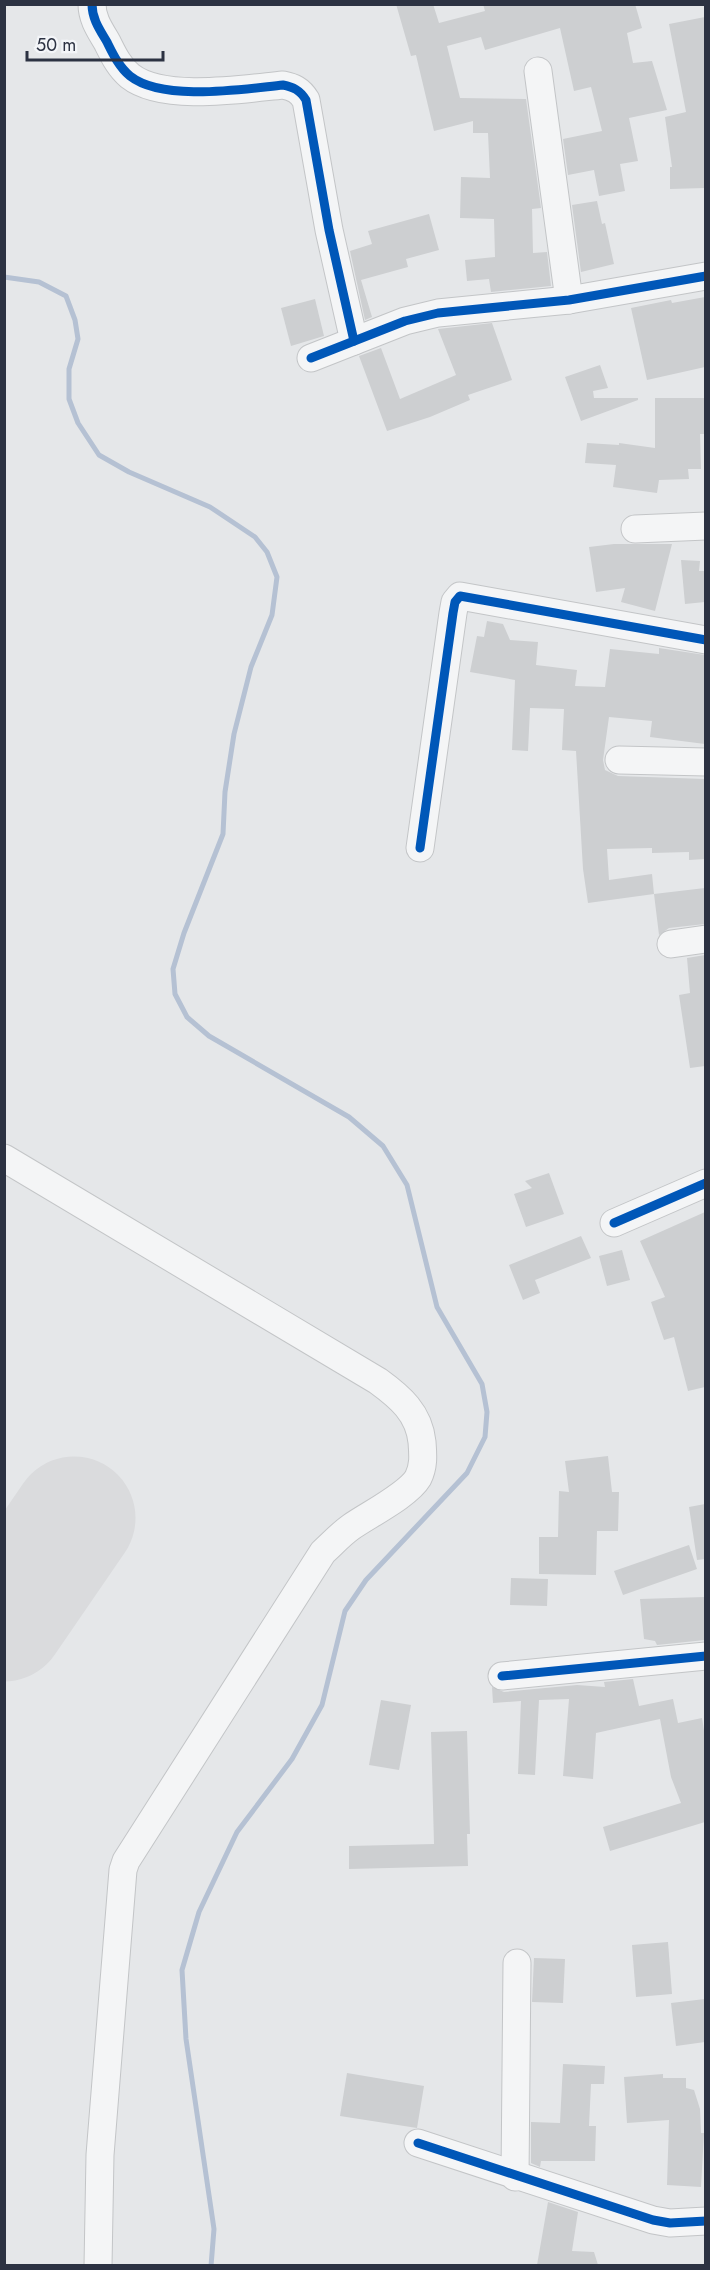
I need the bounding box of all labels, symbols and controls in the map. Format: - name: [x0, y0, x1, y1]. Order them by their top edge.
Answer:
- scale bar: [27, 24, 164, 62]
- text: 50 m: [36, 32, 76, 58]

